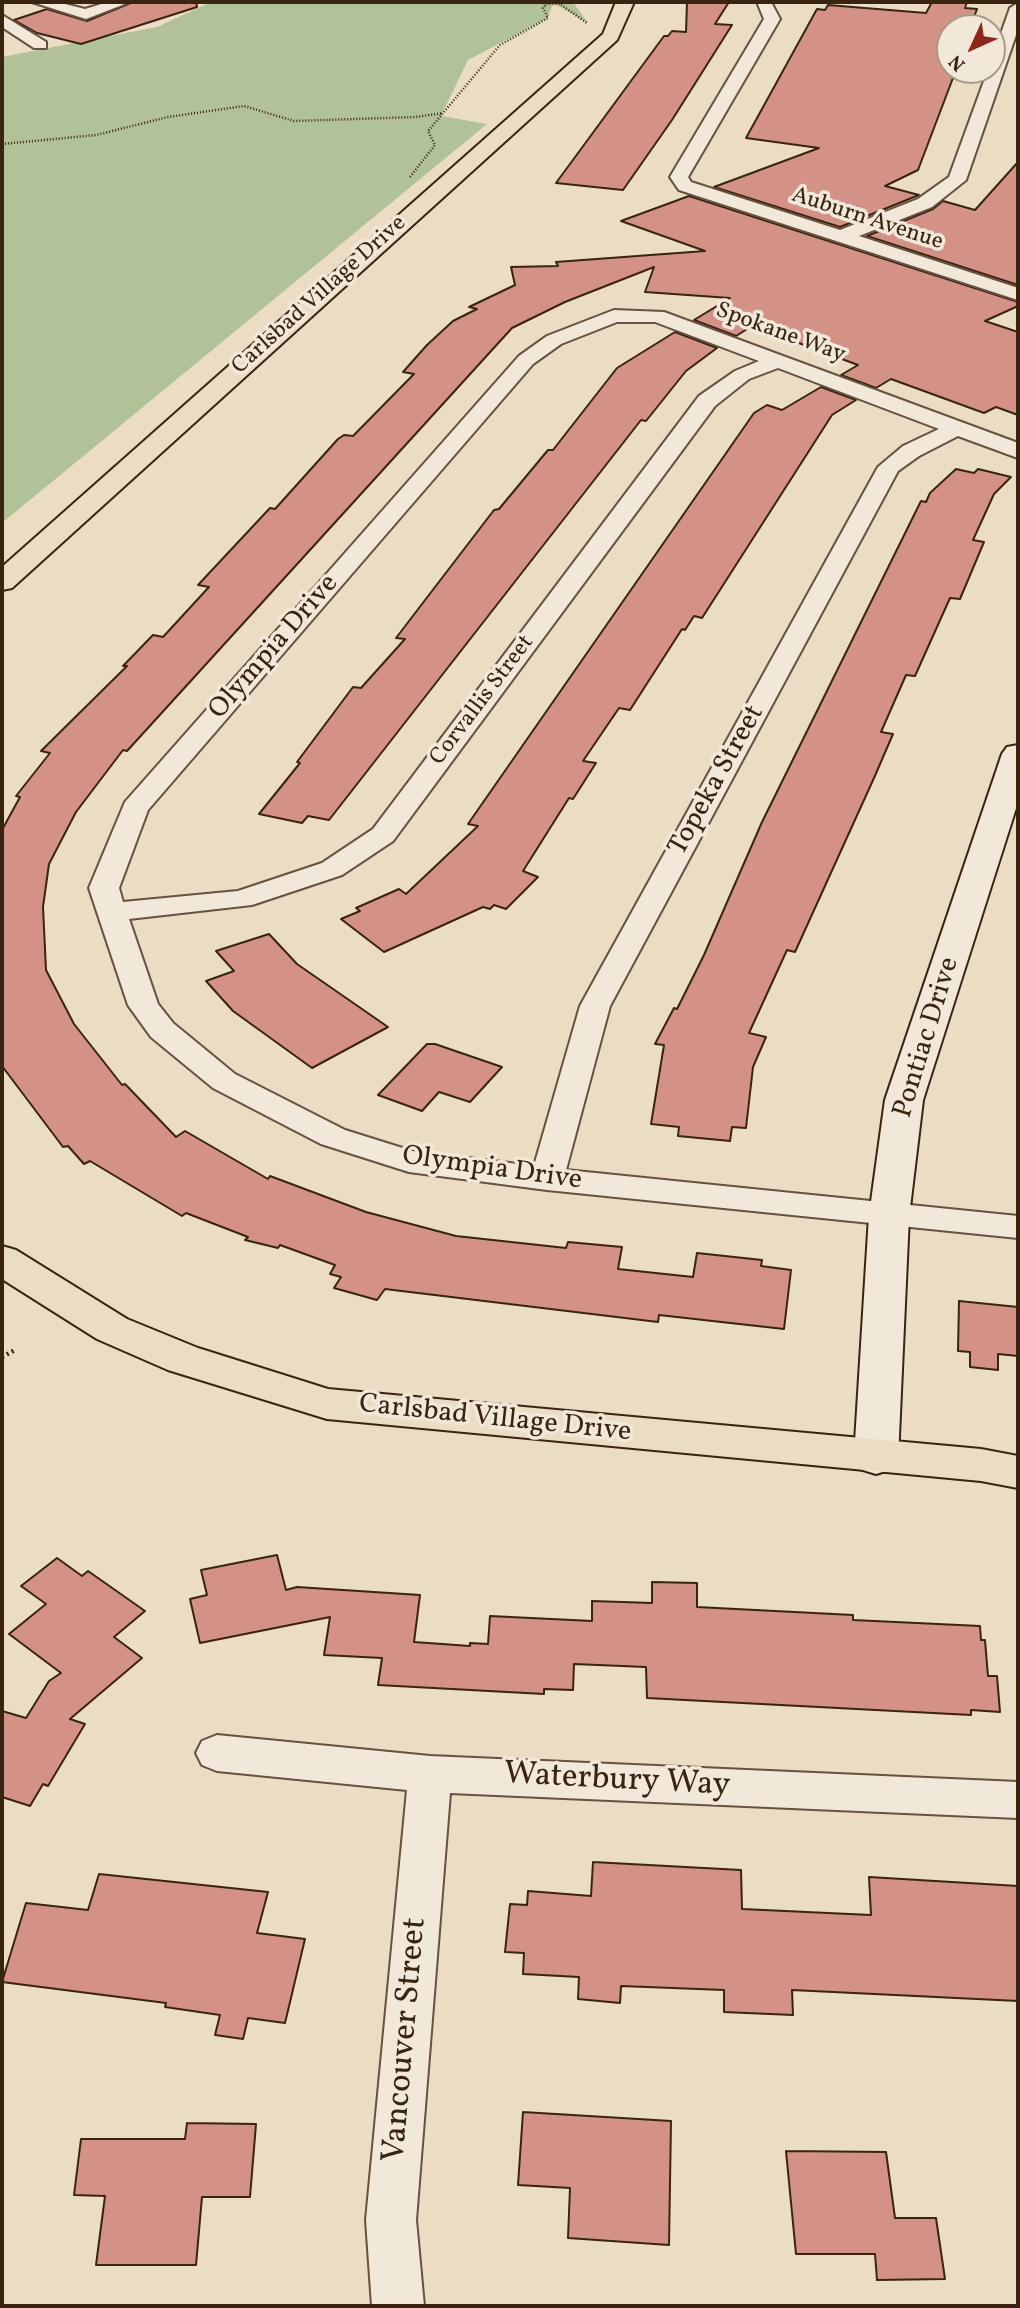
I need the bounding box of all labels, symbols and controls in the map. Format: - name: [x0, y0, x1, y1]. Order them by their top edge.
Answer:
- north arrow: [936, 14, 1006, 84]
- text: N: [944, 48, 972, 77]
- street label: Auburn Avenue: [788, 183, 946, 257]
- street label: Carlsbad Village Drive: [227, 211, 413, 381]
- street label: Spokane Way: [711, 298, 849, 370]
- street label: Olympia Drive: [203, 569, 347, 727]
- street label: Corvallis Street: [425, 630, 541, 772]
- street label: Topeka Street: [663, 700, 773, 862]
- street label: Pontiac Drive: [888, 954, 968, 1122]
- street label: Olympia Drive: [400, 1141, 584, 1199]
- street label: Carlsbad Village Drive: [357, 1389, 633, 1451]
- street label: Waterbury Way: [503, 1756, 731, 1808]
- street label: Vancouver Street: [377, 1916, 437, 2164]

